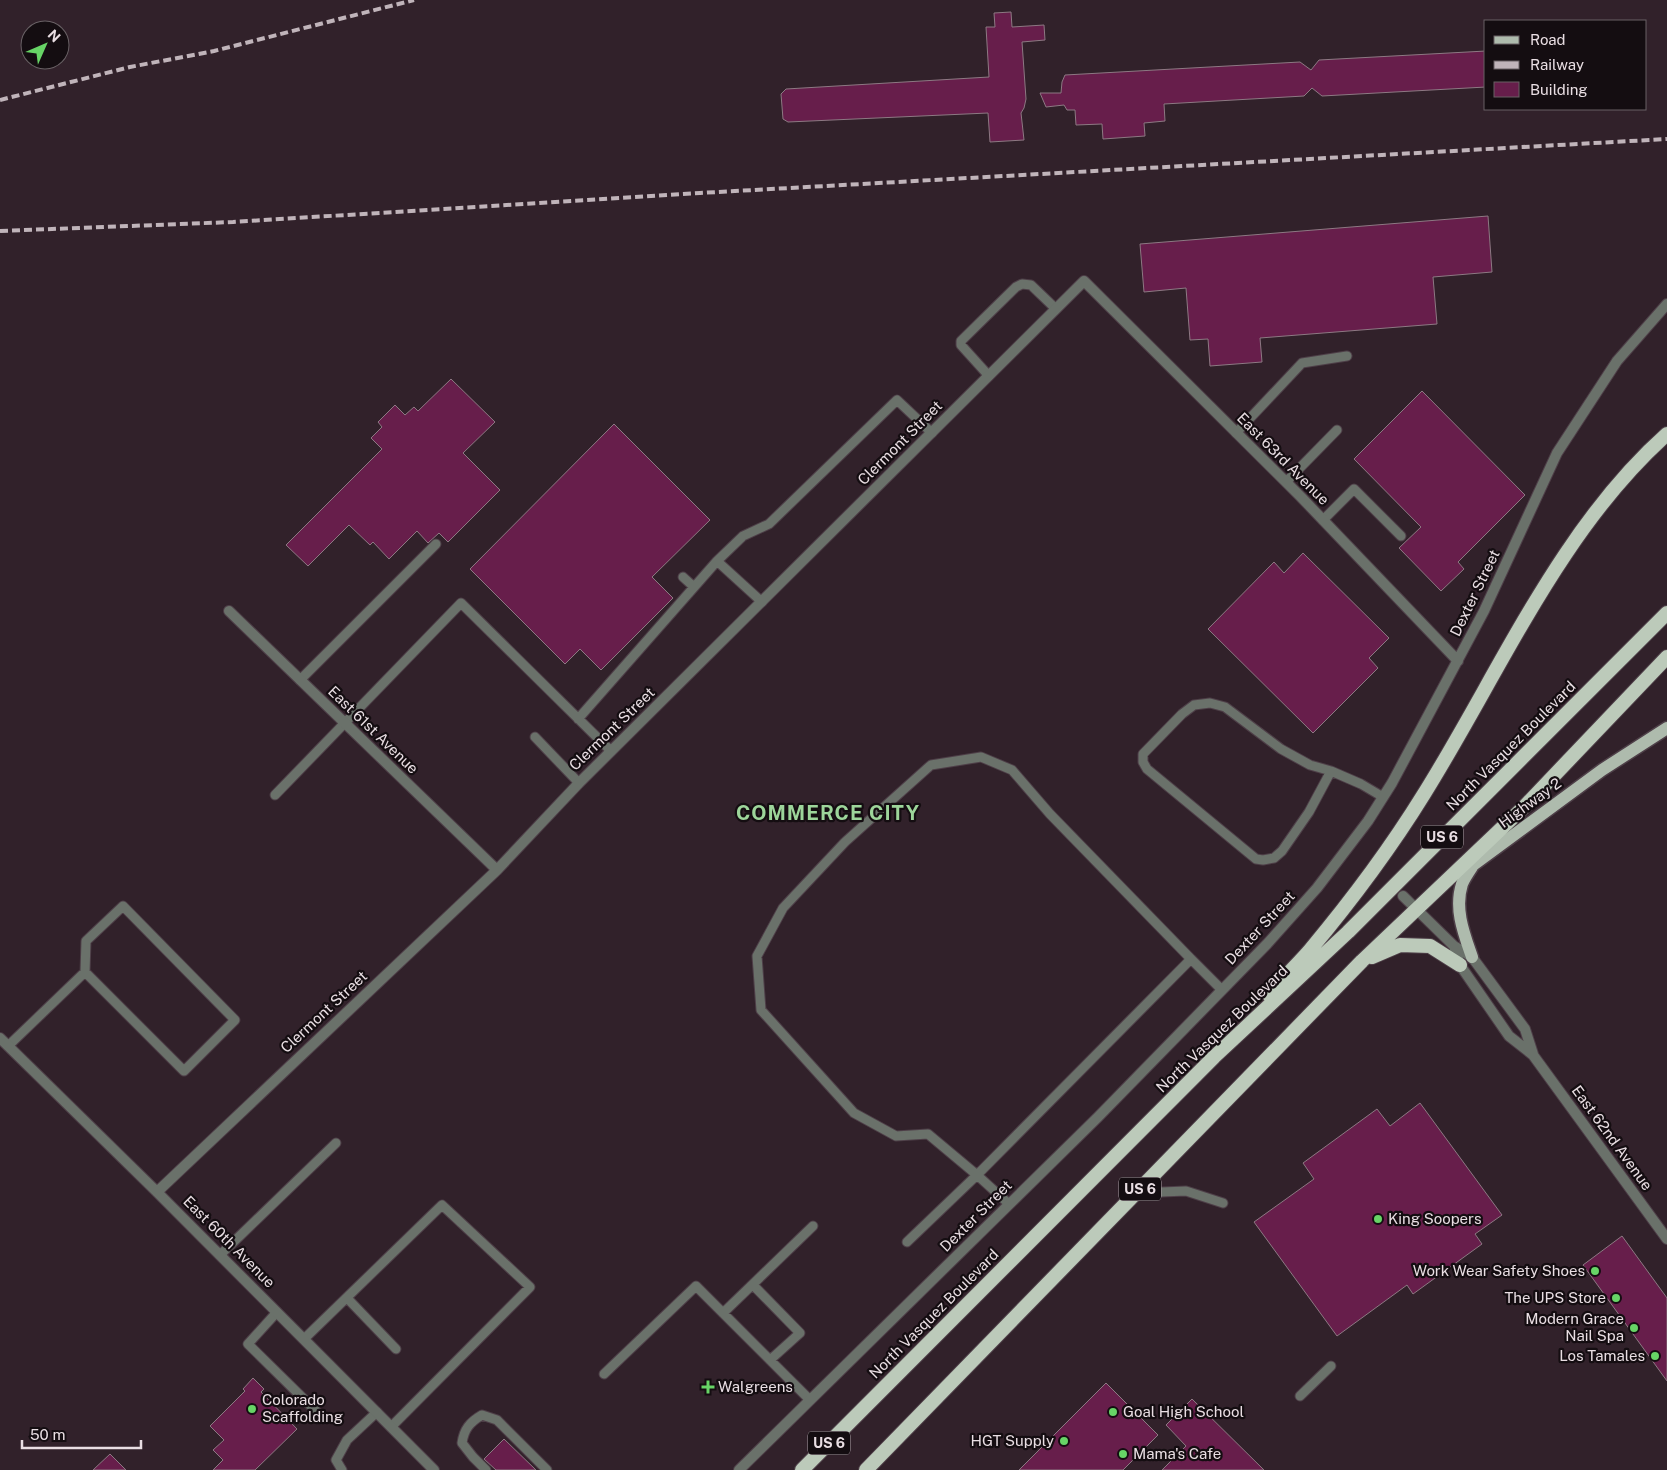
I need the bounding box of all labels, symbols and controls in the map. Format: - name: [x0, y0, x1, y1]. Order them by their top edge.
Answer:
- north arrow: [20, 20, 70, 70]
- legend: [1484, 20, 1647, 110]
- text: N: [45, 26, 64, 45]
- text: Road: [1530, 31, 1566, 48]
- text: Railway: [1530, 56, 1584, 73]
- text: Building: [1530, 81, 1588, 98]
- street label: Clermont Street: [854, 397, 945, 488]
- street label: East 63rd Avenue: [1234, 409, 1333, 508]
- street label: Dexter Street: [1446, 547, 1503, 639]
- street label: North Vasquez Boulevard: [1443, 678, 1579, 814]
- street label: East 61st Avenue: [325, 682, 422, 777]
- street label: Clermont Street: [565, 684, 658, 774]
- street label: Highway 2: [1495, 774, 1564, 831]
- district label: COMMERCE CITY: [736, 801, 920, 825]
- road number: US 6: [1421, 826, 1463, 849]
- street label: Dexter Street: [1221, 887, 1298, 968]
- street label: North Vasquez Boulevard: [1153, 962, 1291, 1096]
- street label: Clermont Street: [277, 967, 371, 1056]
- street label: East 62nd Avenue: [1569, 1082, 1656, 1193]
- street label: Dexter Street: [936, 1176, 1015, 1255]
- road number: US 6: [1119, 1178, 1161, 1200]
- street label: East 60th Avenue: [180, 1192, 279, 1291]
- place label: King Soopers: [1388, 1210, 1482, 1227]
- marker: King Soopers: [1372, 1213, 1384, 1225]
- street label: North Vasquez Boulevard: [866, 1246, 1002, 1382]
- place label: Work Wear Safety Shoes: [1413, 1262, 1585, 1279]
- marker: Work Wear Safety Shoes: [1589, 1265, 1601, 1277]
- place label: The UPS Store: [1504, 1289, 1606, 1306]
- marker: The UPS Store: [1610, 1292, 1622, 1304]
- place label: Modern Grace Nail Spa: [1525, 1310, 1624, 1344]
- marker: Modern Grace Nail Spa: [1628, 1322, 1640, 1334]
- place label: Los Tamales: [1559, 1347, 1645, 1364]
- marker: Los Tamales: [1649, 1350, 1661, 1362]
- place label: Walgreens: [718, 1378, 793, 1395]
- marker: Walgreens: [702, 1381, 714, 1393]
- place label: Colorado Scaffolding: [262, 1391, 343, 1425]
- marker: Colorado Scaffolding: [246, 1403, 258, 1415]
- place label: Goal High School: [1123, 1403, 1244, 1420]
- marker: Goal High School: [1107, 1406, 1119, 1418]
- scale bar: [22, 1418, 141, 1450]
- text: 50 m: [30, 1426, 65, 1443]
- road number: US 6: [808, 1432, 850, 1455]
- place label: HGT Supply: [971, 1432, 1054, 1449]
- marker: HGT Supply: [1058, 1435, 1070, 1447]
- place label: Mama's Cafe: [1133, 1445, 1221, 1462]
- marker: Mama's Cafe: [1117, 1448, 1129, 1460]

